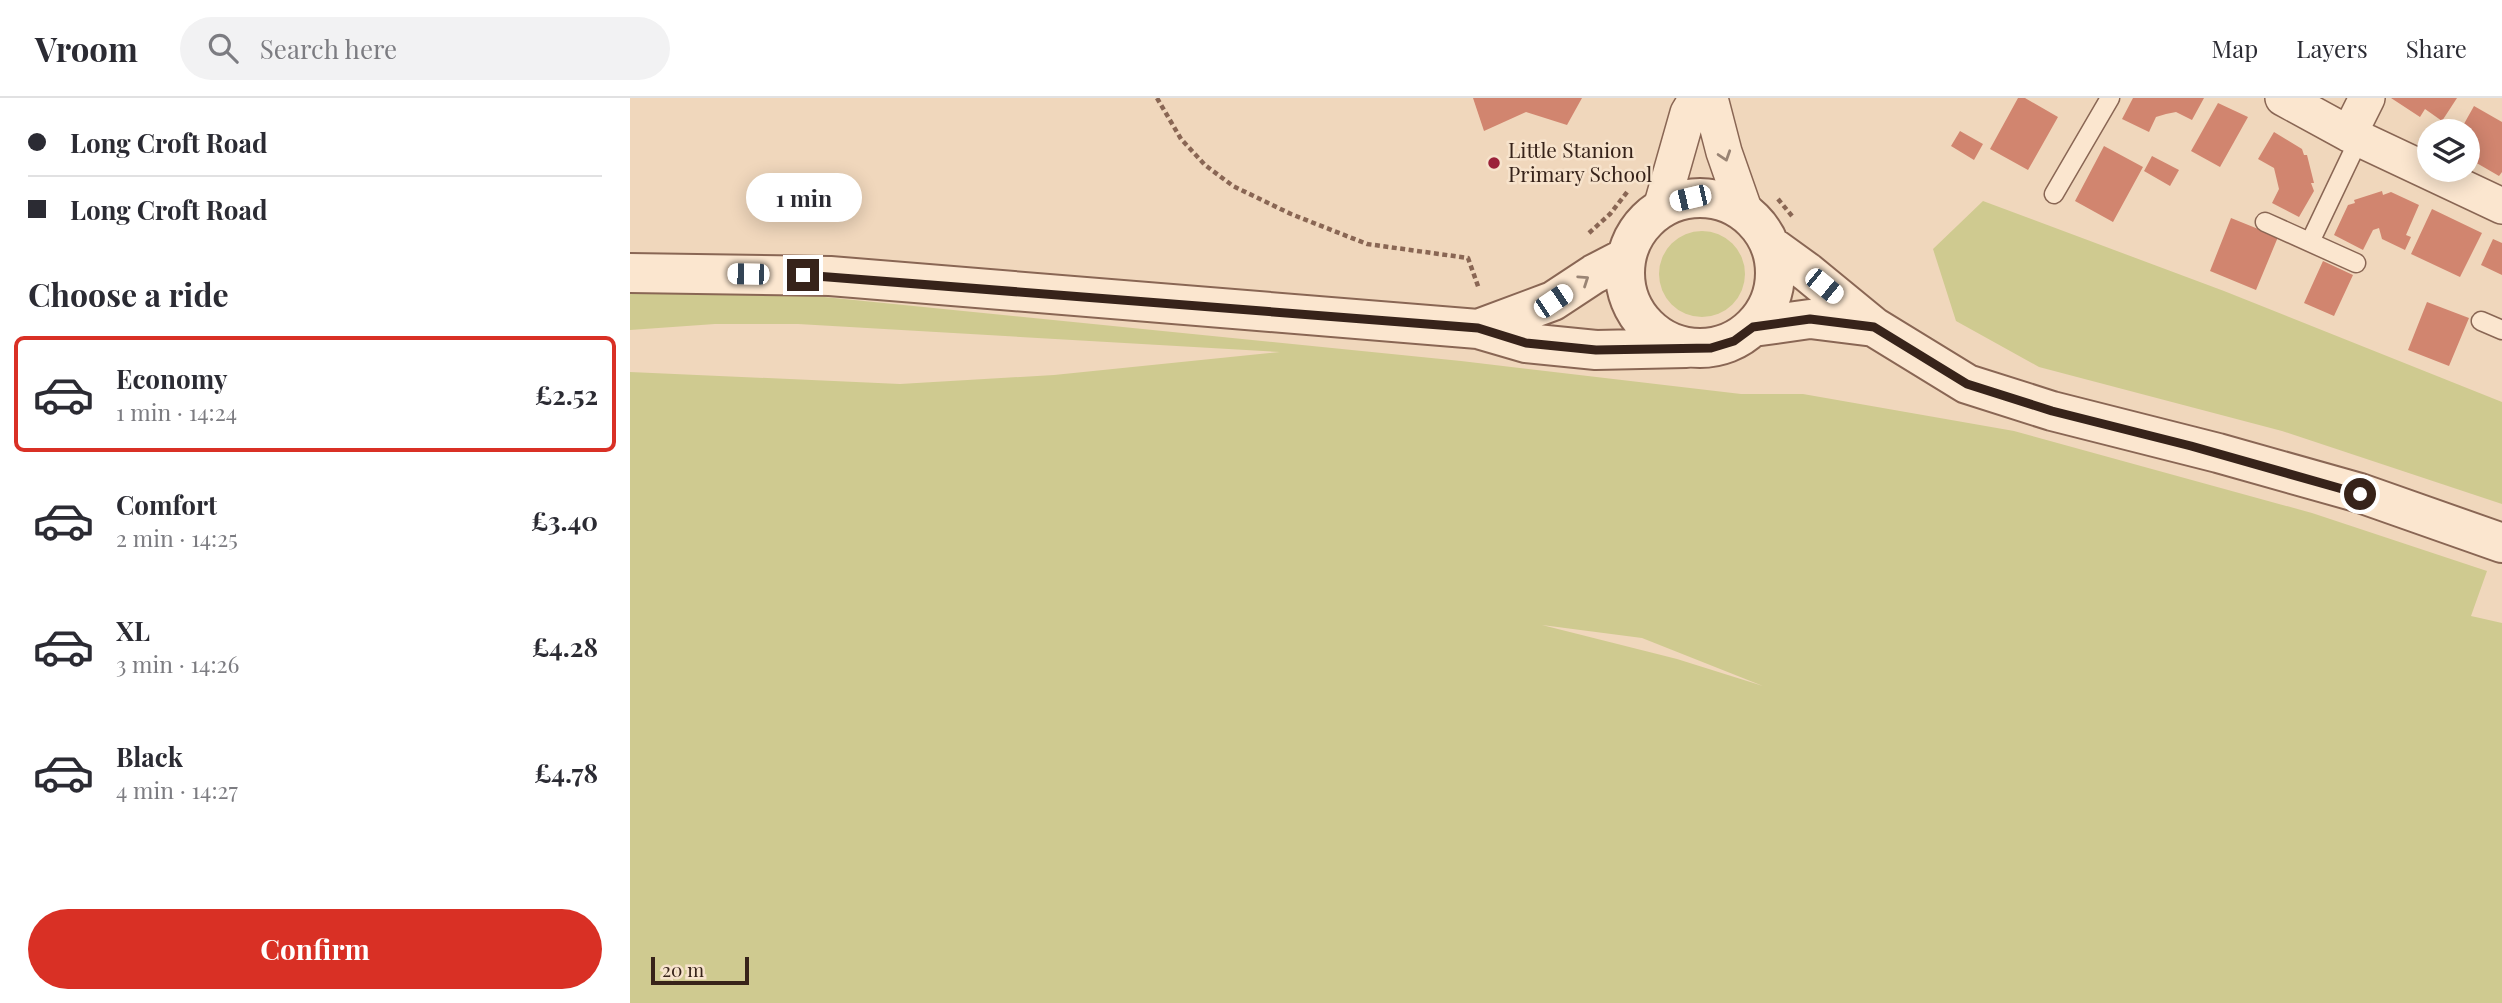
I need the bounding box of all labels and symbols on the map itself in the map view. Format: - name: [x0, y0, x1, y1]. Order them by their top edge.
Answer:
- place label: Little Stanion Primary School: [1508, 135, 1652, 187]
- one-way arrow: [1717, 149, 1732, 161]
- marker: Little Stanion Primary School: [1486, 155, 1502, 171]
- callout: 1 min: [745, 174, 861, 222]
- car: [1668, 183, 1713, 213]
- route end: [787, 259, 819, 291]
- car: [727, 263, 770, 285]
- car: [1802, 265, 1847, 307]
- one-way arrow: [1576, 276, 1589, 288]
- car: [1530, 281, 1577, 321]
- route start: [2344, 478, 2376, 510]
- scale bar: [651, 954, 749, 986]

